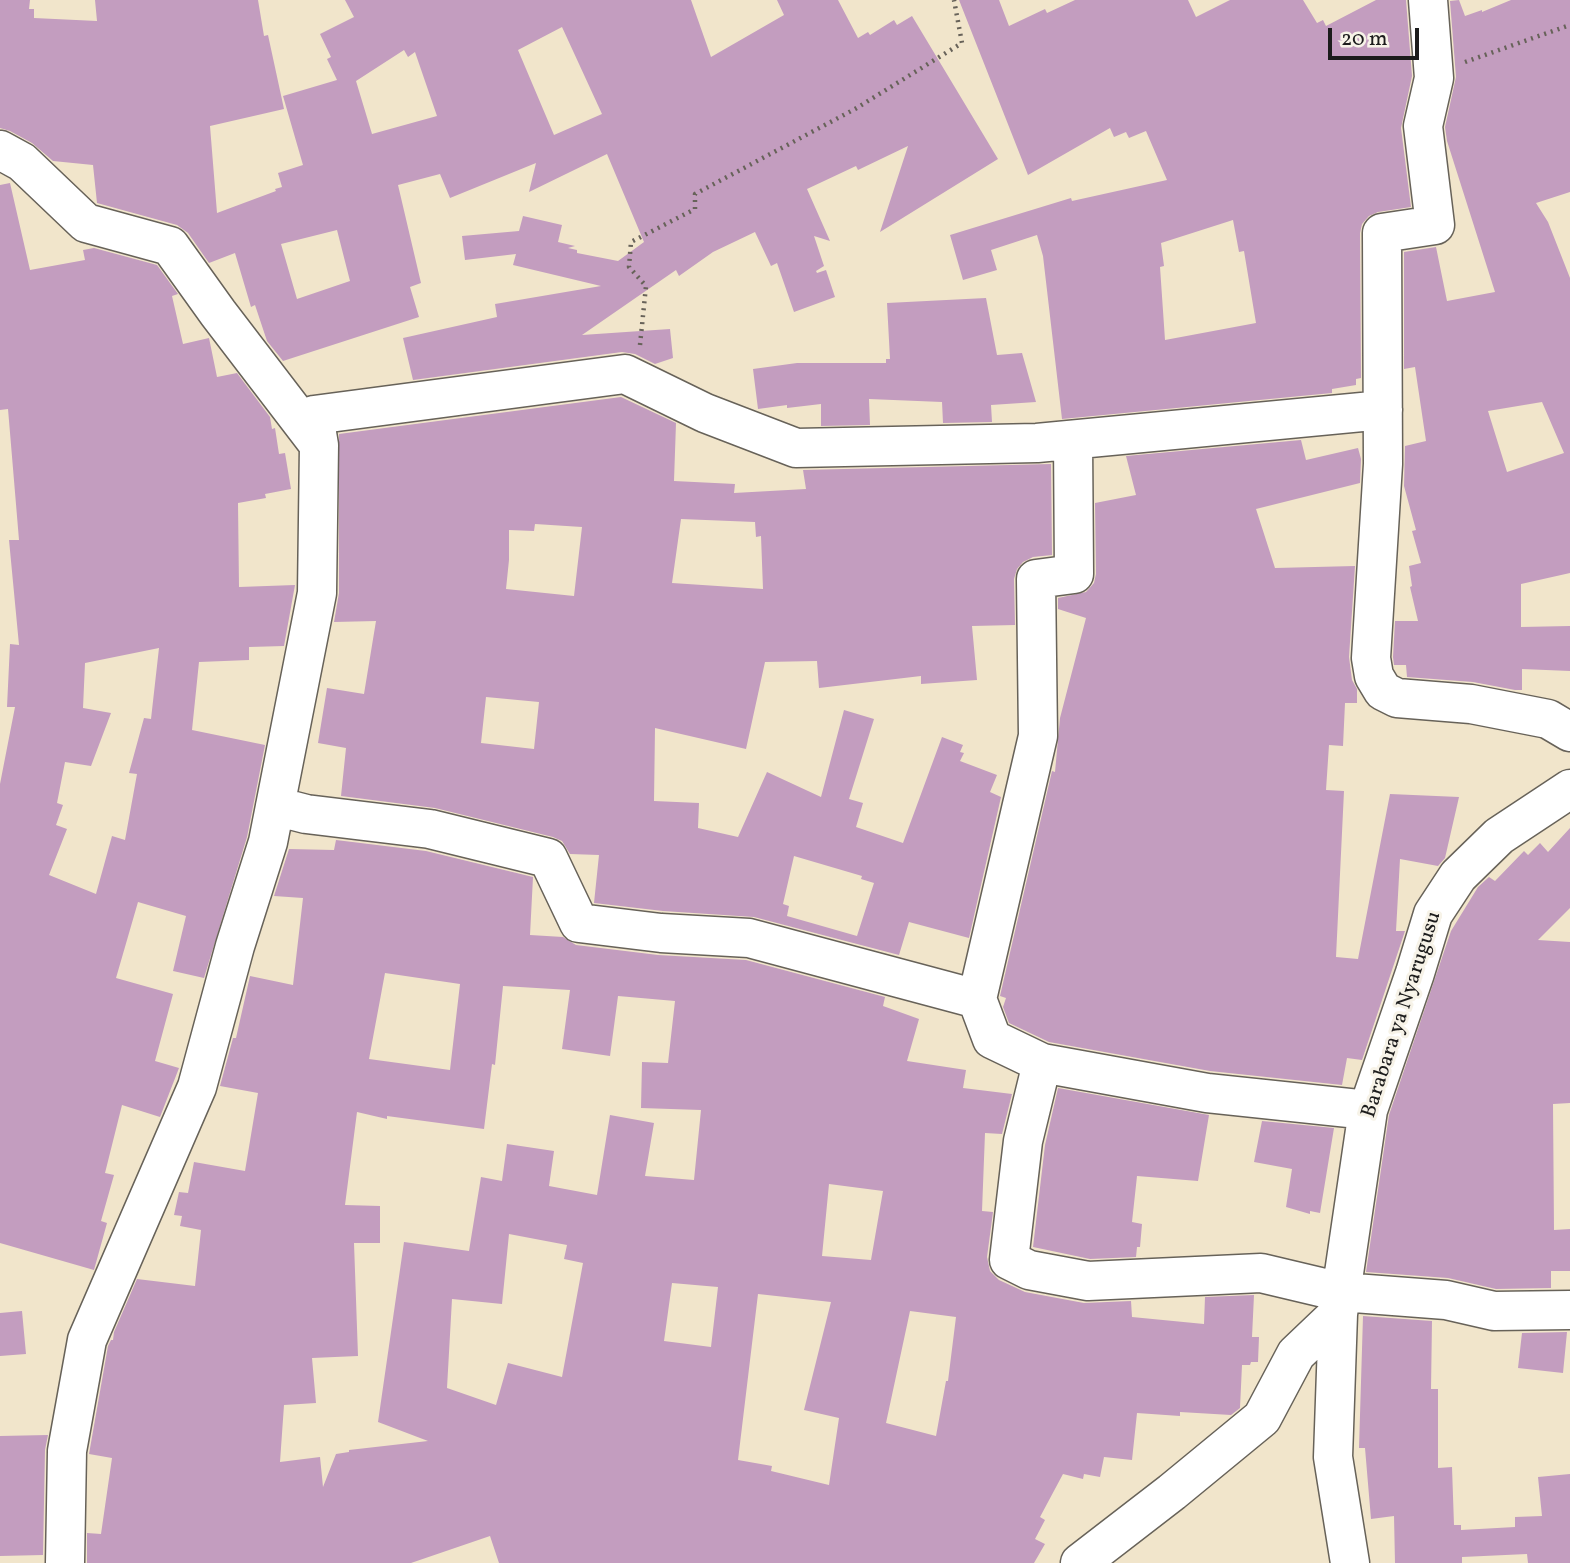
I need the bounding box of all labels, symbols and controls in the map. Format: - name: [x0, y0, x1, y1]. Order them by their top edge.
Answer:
- scale bar: [1332, 14, 1423, 58]
- text: 20 m: [1341, 25, 1387, 54]
- street label: Barabara ya Nyarugusu: [1358, 909, 1448, 1121]

